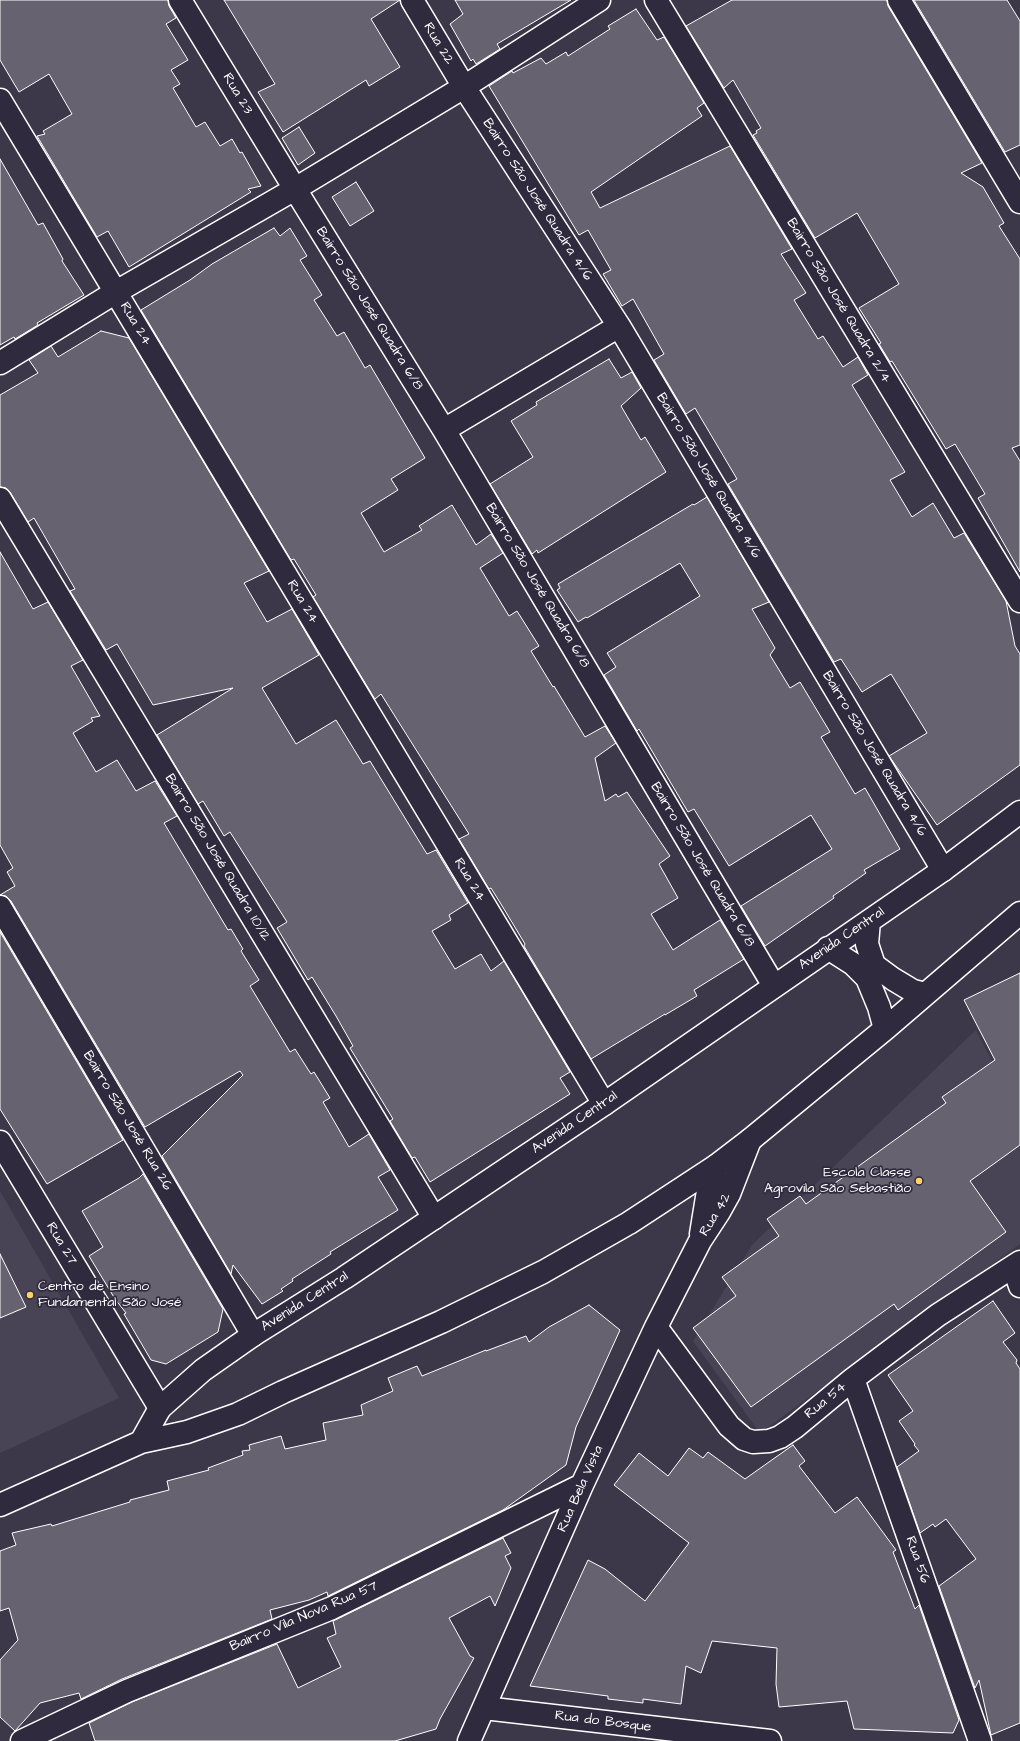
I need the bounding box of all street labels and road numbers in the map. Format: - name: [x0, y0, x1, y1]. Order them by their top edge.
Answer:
- street label: Rua 22: [419, 20, 457, 68]
- street label: Rua 23: [218, 70, 256, 118]
- street label: Bairro São José Quadra 4/6: [478, 116, 596, 284]
- street label: Bairro São José Quadra 2/4: [782, 216, 894, 386]
- street label: Bairro São José Quadra 6/8: [312, 224, 426, 394]
- street label: Rua 24: [116, 299, 154, 349]
- street label: Bairro São José Quadra 4/6: [652, 390, 764, 562]
- street label: Bairro São José Quadra 6/8: [481, 501, 593, 671]
- street label: Rua 24: [283, 577, 321, 627]
- street label: Bairro São José Quadra 4/6: [818, 668, 930, 840]
- street label: Bairro São José Quadra 10/12: [160, 771, 274, 945]
- street label: Bairro São José Quadra 6/8: [646, 780, 758, 950]
- street label: Rua 24: [450, 855, 488, 905]
- street label: Avenida Central: [796, 904, 888, 974]
- street label: Bairro São José Rua 26: [79, 1048, 175, 1194]
- street label: Avenida Central: [529, 1088, 621, 1158]
- street label: Rua 42: [697, 1190, 735, 1240]
- street label: Rua 27: [42, 1220, 80, 1268]
- street label: Avenida Central: [258, 1268, 352, 1336]
- street label: Rua 54: [802, 1379, 850, 1423]
- street label: Rua Bela Vista: [554, 1443, 608, 1535]
- street label: Rua 56: [901, 1534, 933, 1586]
- street label: Bairro Vila Nova Rua 57: [228, 1578, 380, 1656]
- street label: Rua do Bosque: [554, 1708, 652, 1736]

